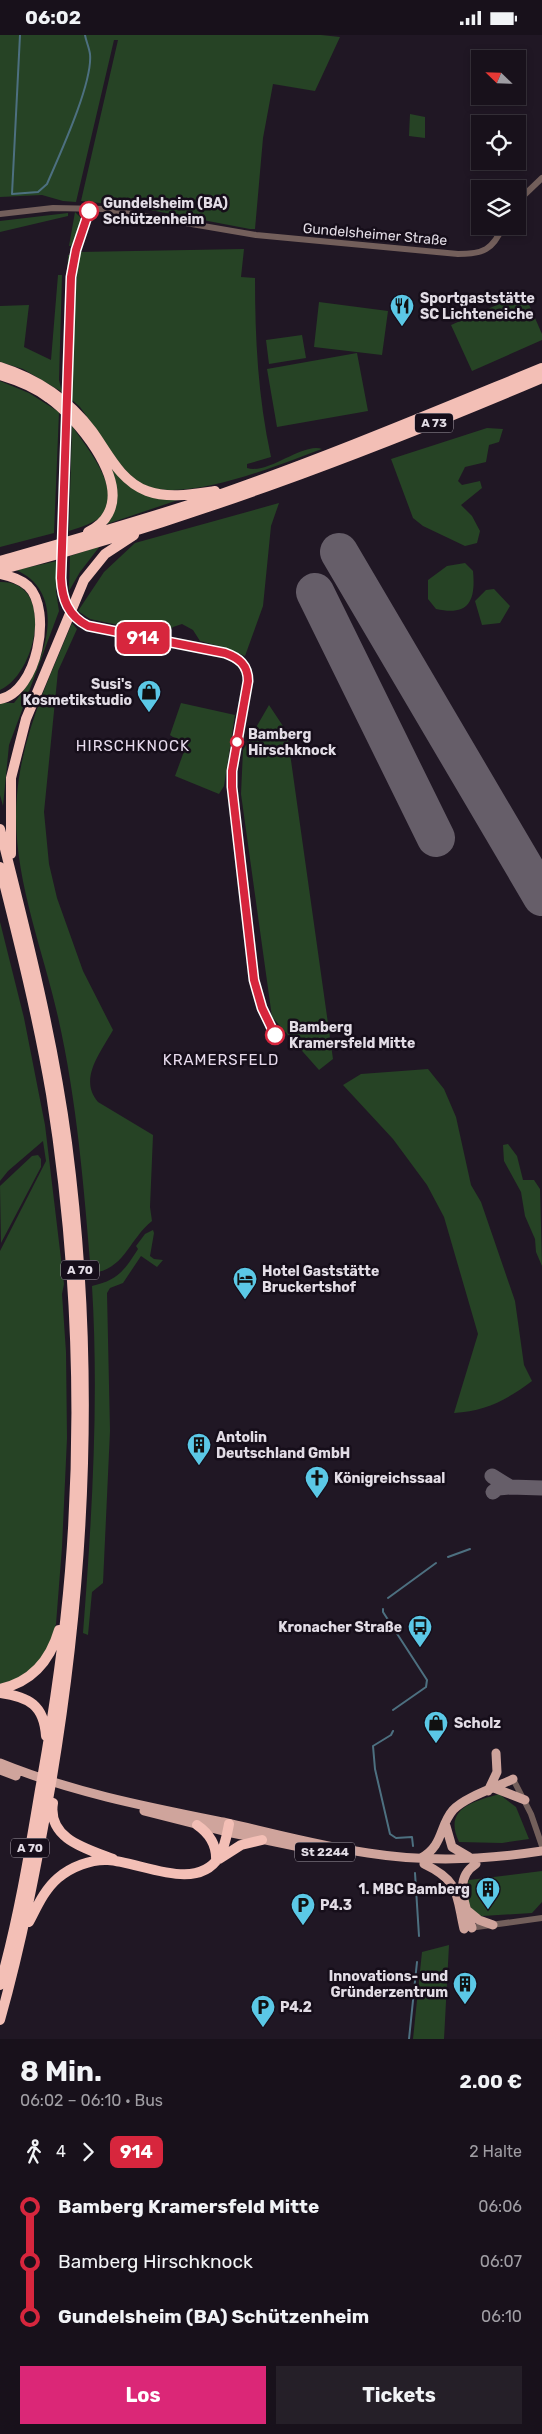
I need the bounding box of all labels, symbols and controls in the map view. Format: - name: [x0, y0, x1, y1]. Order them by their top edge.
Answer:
- text: 06:02: [25, 6, 81, 29]
- north arrow: [471, 50, 526, 105]
- map controls: [471, 50, 526, 235]
- button: locate: [471, 115, 526, 170]
- button: layers: [471, 180, 526, 235]
- place label: Gundelsheim (BA) Schützenheim: [103, 195, 228, 228]
- marker: Gundelsheim (BA) Schützenheim: [79, 201, 99, 221]
- street label: Gundelsheimer Straße: [302, 220, 448, 249]
- place label: Sportgaststätte SC Lichteneiche: [420, 290, 535, 323]
- restaurant icon: Sportgaststätte SC Lichteneiche: [389, 293, 415, 327]
- road number: A 73: [415, 413, 453, 433]
- line badge: 914: [114, 622, 172, 654]
- text: 914: [127, 627, 159, 649]
- place label: Susi's Kosmetikstudio: [23, 676, 132, 709]
- shop icon: Susi's Kosmetikstudio: [136, 679, 162, 713]
- place label: Bamberg Hirschknock: [248, 726, 337, 759]
- marker: Bamberg Hirschknock: [230, 735, 244, 749]
- district label: HIRSCHKNOCK: [76, 737, 190, 755]
- place label: Bamberg Kramersfeld Mitte: [289, 1019, 415, 1052]
- marker: Bamberg Kramersfeld Mitte: [265, 1025, 285, 1045]
- district label: KRAMERSFELD: [163, 1051, 279, 1069]
- road number: A 70: [61, 1261, 99, 1279]
- place label: Hotel Gaststätte Bruckertshof: [262, 1263, 379, 1296]
- hotel icon: Hotel Gaststätte Bruckertshof: [232, 1266, 258, 1300]
- place label: Antolin Deutschland GmbH: [216, 1429, 350, 1462]
- building icon: Antolin Deutschland GmbH: [186, 1432, 212, 1466]
- church icon: Königreichssaal: [304, 1465, 330, 1499]
- place label: Königreichssaal: [334, 1470, 445, 1487]
- bus stop icon: Kronacher Straße: [407, 1614, 433, 1648]
- place label: Kronacher Straße: [278, 1619, 402, 1636]
- shop icon: Scholz: [423, 1710, 449, 1744]
- place label: Scholz: [454, 1715, 501, 1732]
- road number: A 70: [11, 1839, 49, 1857]
- road number: St 2244: [295, 1843, 355, 1861]
- building icon: 1. MBC Bamberg: [475, 1876, 501, 1910]
- place label: 1. MBC Bamberg: [359, 1881, 470, 1898]
- parking icon: P4.3: [290, 1892, 316, 1926]
- place label: P4.3: [320, 1897, 352, 1914]
- place label: Innovations- und Gründerzentrum: [329, 1968, 448, 2001]
- building icon: Innovations- und Gründerzentrum: [452, 1971, 478, 2005]
- parking icon: P4.2: [250, 1994, 276, 2028]
- place label: P4.2: [280, 1999, 312, 2016]
- text: 8 Min.: [20, 2055, 102, 2088]
- text: 2.00 €: [460, 2070, 522, 2093]
- text: 06:02 – 06:10 · Bus: [20, 2091, 163, 2110]
- icon: walk: [20, 2138, 48, 2166]
- icon: forward: [74, 2138, 102, 2166]
- text: 914: [120, 2141, 153, 2163]
- text: 4: [56, 2142, 66, 2161]
- text: 2 Halte: [469, 2142, 522, 2161]
- text: Bamberg Kramersfeld Mitte: [58, 2195, 319, 2218]
- text: 06:06: [478, 2197, 522, 2216]
- text: Bamberg Hirschknock: [58, 2250, 253, 2273]
- text: 06:07: [480, 2252, 522, 2271]
- text: Gundelsheim (BA) Schützenheim: [58, 2305, 369, 2328]
- text: 06:10: [481, 2307, 522, 2326]
- button: Los: [20, 2366, 266, 2424]
- button: Tickets: [276, 2366, 522, 2424]

